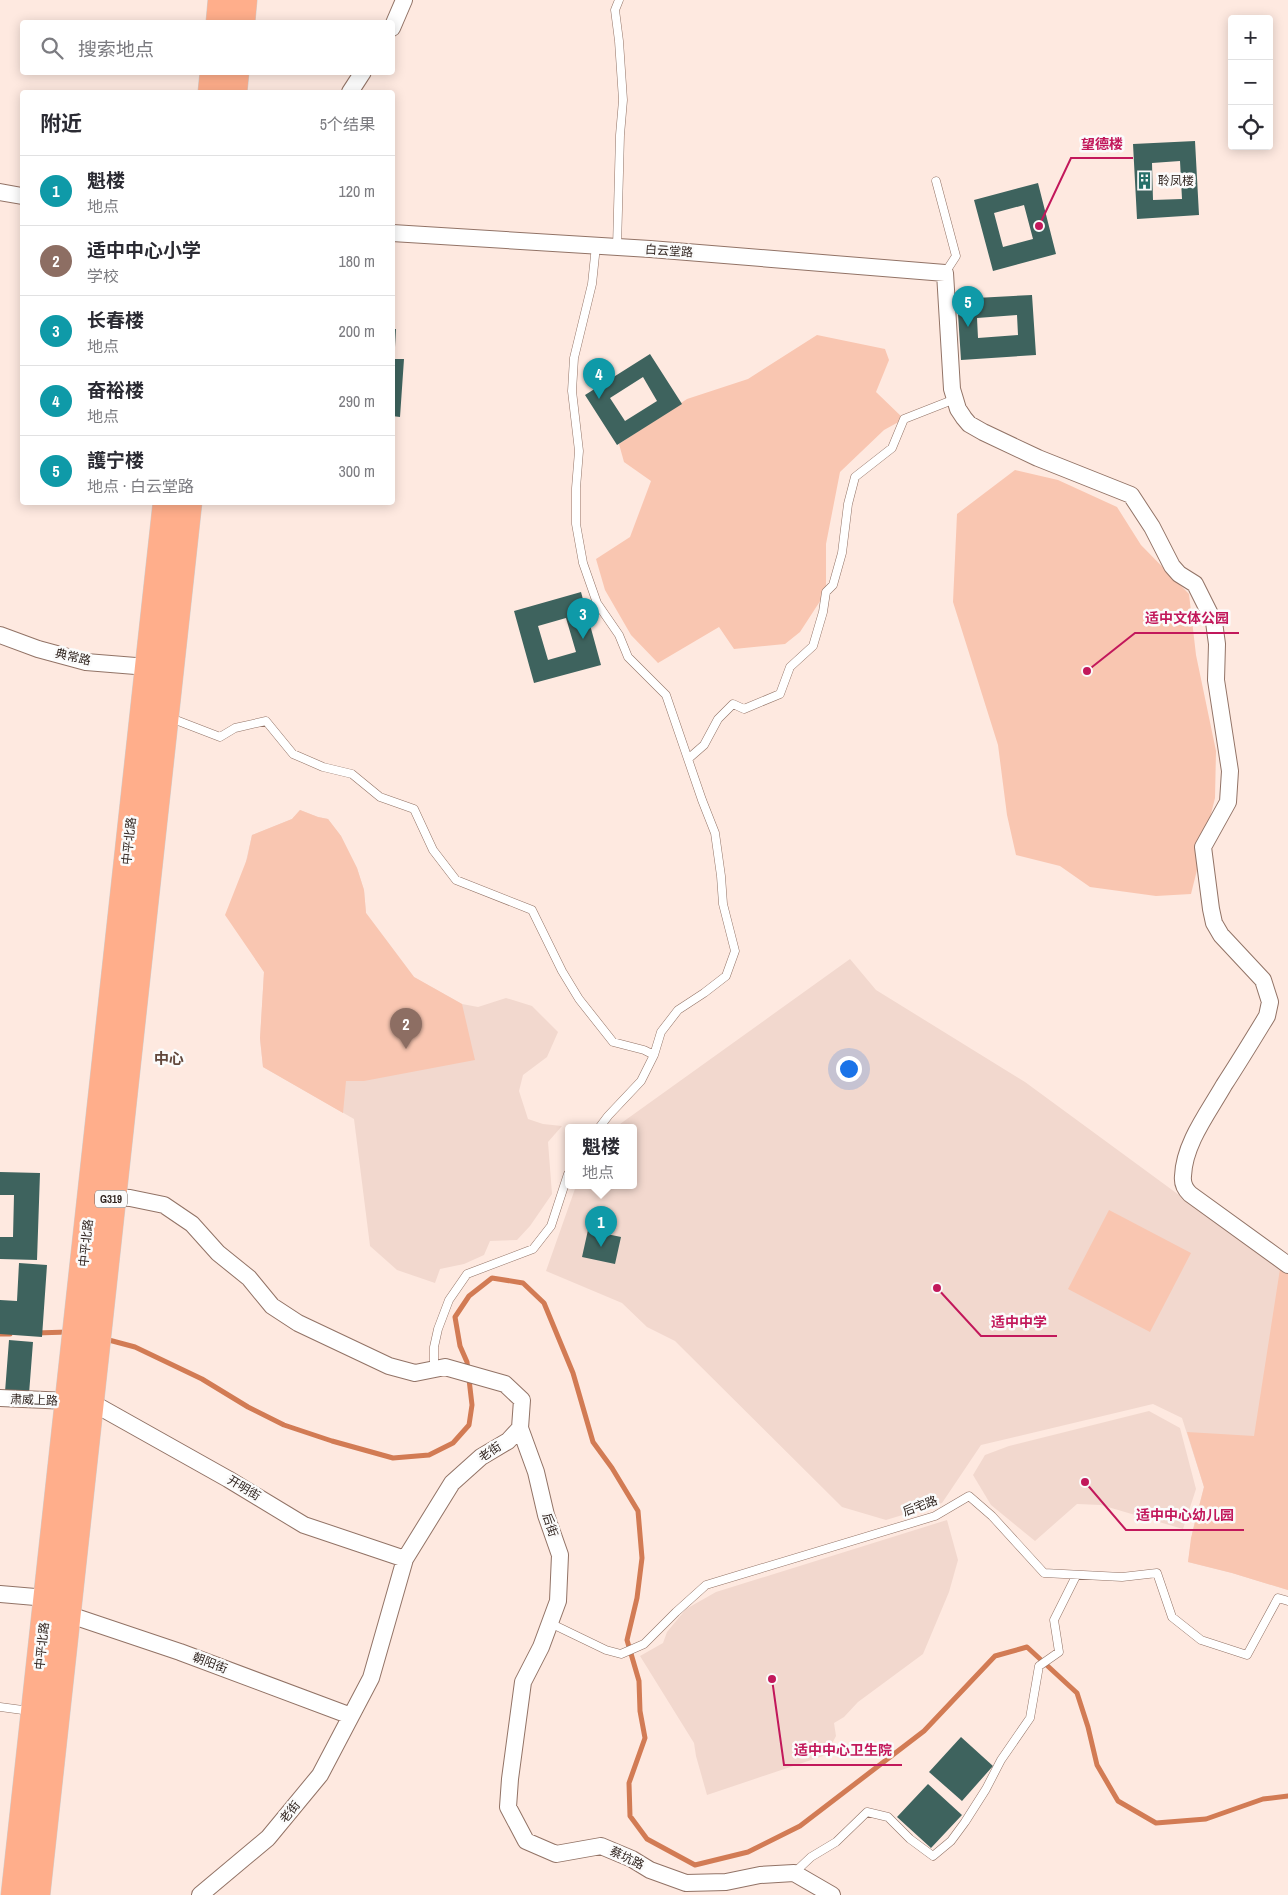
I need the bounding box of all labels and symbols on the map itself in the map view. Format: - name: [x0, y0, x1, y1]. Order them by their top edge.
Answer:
- callout: 望德楼: [1071, 129, 1133, 158]
- text: 望德楼: [1081, 135, 1123, 153]
- building icon: 聆凤楼: [1134, 171, 1154, 191]
- place label: 聆凤楼: [1158, 173, 1194, 189]
- street label: 白云堂路: [644, 241, 694, 261]
- pin: 5: [952, 286, 984, 327]
- pin: 4: [583, 358, 615, 399]
- pin: 3: [567, 598, 599, 639]
- callout: 适中文体公园: [1135, 604, 1239, 633]
- text: 适中文体公园: [1145, 609, 1229, 627]
- street label: 典常路: [54, 645, 92, 669]
- street label: 中平北路: [119, 816, 139, 866]
- pin: 2: [390, 1008, 422, 1049]
- district label: 中心: [154, 1048, 184, 1069]
- your location: [836, 1056, 862, 1082]
- road number: G319: [95, 1190, 127, 1208]
- pin: 1: [585, 1206, 617, 1247]
- street label: 中平北路: [76, 1218, 96, 1268]
- callout: 适中中学: [981, 1307, 1057, 1336]
- text: 适中中学: [991, 1313, 1047, 1331]
- street label: 肃威上路: [10, 1391, 58, 1409]
- street label: 老街: [476, 1439, 504, 1465]
- street label: 开明街: [224, 1472, 264, 1504]
- street label: 后宅路: [900, 1492, 940, 1520]
- callout: 适中中心幼儿园: [1126, 1501, 1244, 1530]
- text: 适中中心幼儿园: [1136, 1506, 1234, 1524]
- street label: 后街: [539, 1511, 561, 1539]
- street label: 中平北路: [32, 1621, 52, 1671]
- street label: 朝阳街: [190, 1649, 230, 1677]
- callout: 适中中心卫生院: [784, 1736, 902, 1765]
- text: 适中中心卫生院: [794, 1741, 892, 1759]
- street label: 老街: [276, 1798, 304, 1826]
- street label: 蔡坑路: [607, 1843, 647, 1873]

